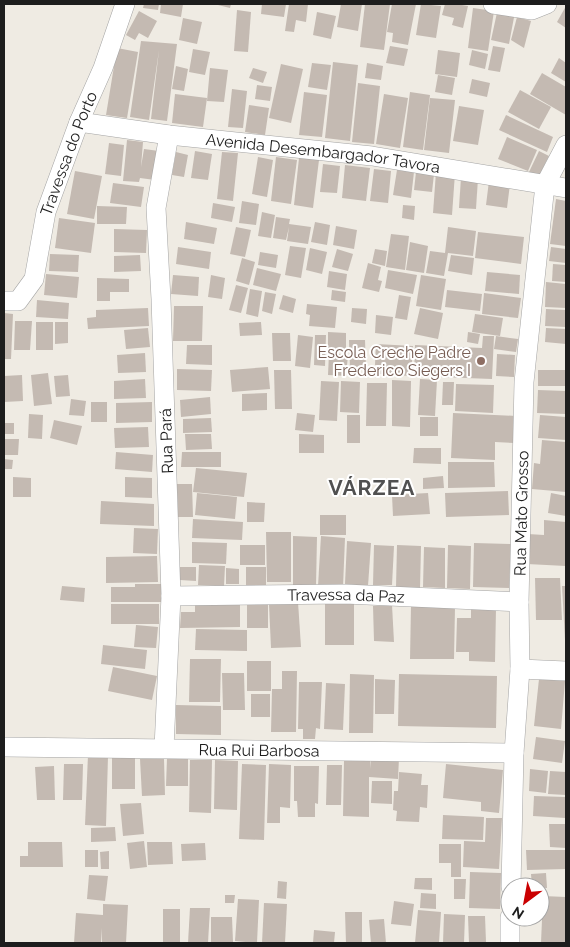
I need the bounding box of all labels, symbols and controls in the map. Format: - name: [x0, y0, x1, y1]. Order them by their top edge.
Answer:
- street label: Travessa do Porto: [36, 88, 101, 218]
- street label: Avenida Desembargador Tavora: [205, 130, 442, 177]
- place label: Escola Creche Padre Frederico Siegers I: [318, 343, 471, 380]
- marker: Escola Creche Padre Frederico Siegers I: [475, 355, 487, 367]
- street label: Rua Pará: [156, 408, 177, 474]
- street label: Rua Mato Grosso: [511, 450, 532, 576]
- district label: VÁRZEA: [329, 475, 415, 500]
- street label: Travessa da Paz: [287, 585, 405, 607]
- street label: Rua Rui Barbosa: [198, 740, 320, 761]
- north arrow: [500, 877, 550, 927]
- text: N: [509, 903, 527, 923]

